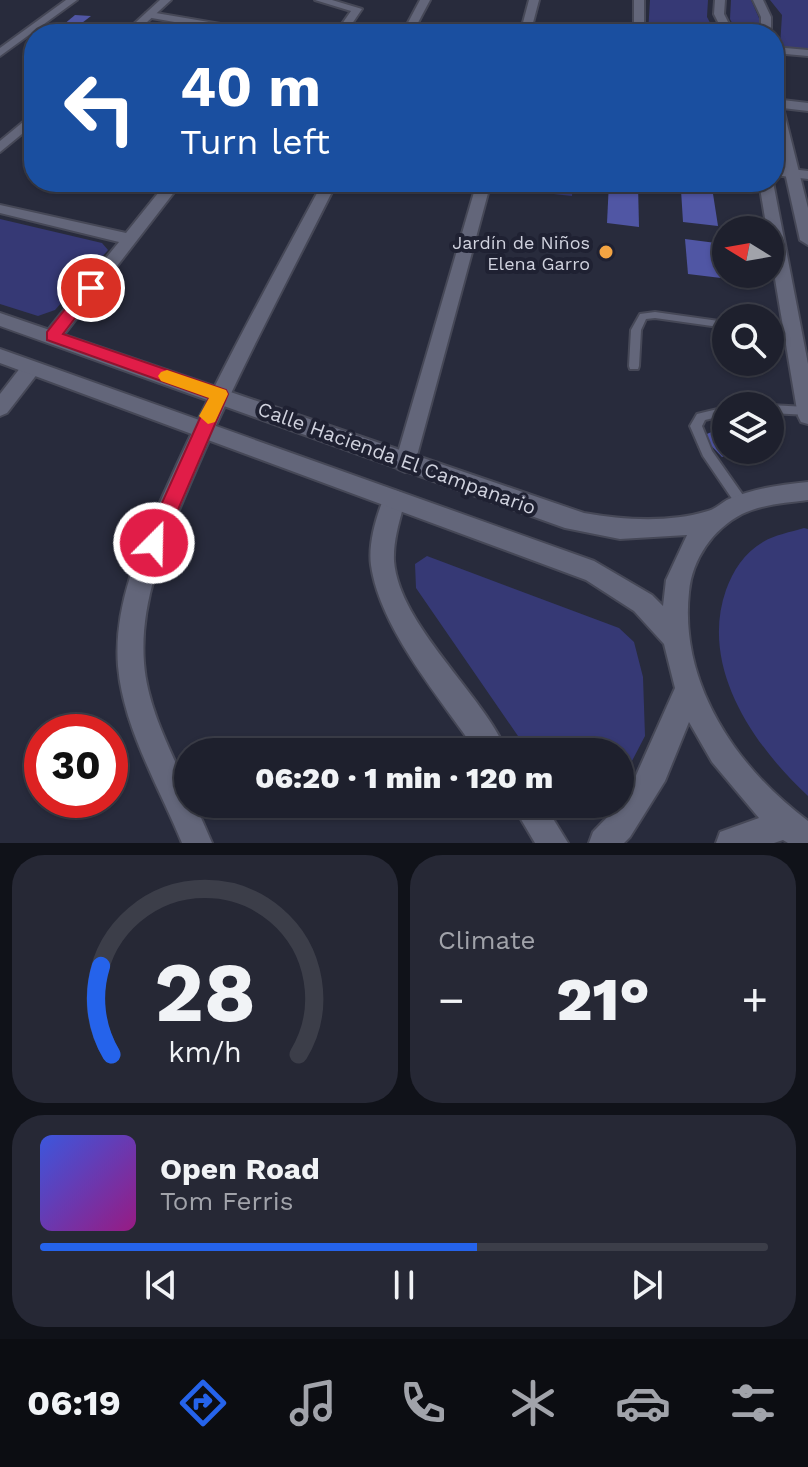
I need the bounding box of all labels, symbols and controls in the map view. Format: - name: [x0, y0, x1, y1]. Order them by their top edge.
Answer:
- text: 40 m: [180, 54, 321, 120]
- icon: left: [48, 56, 152, 160]
- text: Turn left: [180, 121, 330, 163]
- north arrow: [712, 216, 784, 288]
- map controls: [712, 216, 784, 464]
- place label: Jardín de Niños Elena Garro: [452, 232, 590, 274]
- marker: Jardín de Niños Elena Garro: [597, 243, 615, 261]
- pin: [57, 254, 125, 322]
- icon: arrive: [69, 266, 113, 310]
- button: search: [712, 304, 784, 376]
- button: layers: [712, 392, 784, 464]
- street label: Calle Hacienda El Campanario: [255, 396, 539, 520]
- position arrow: [112, 501, 196, 585]
- speed limit sign: 30: [24, 714, 128, 818]
- text: 06:20 · 1 min · 120 m: [255, 760, 553, 795]
- text: Climate: [438, 925, 536, 955]
- text: 28: [154, 944, 256, 1041]
- text: 21°: [556, 964, 650, 1035]
- text: −: [438, 974, 465, 1026]
- text: +: [741, 974, 768, 1026]
- text: km/h: [168, 1035, 242, 1069]
- text: Open Road: [160, 1151, 320, 1186]
- text: Tom Ferris: [160, 1186, 293, 1216]
- icon: previous: [139, 1263, 183, 1307]
- icon: pause: [382, 1263, 426, 1307]
- icon: next: [625, 1263, 669, 1307]
- icon: directions: [175, 1375, 231, 1431]
- icon: music: [285, 1375, 341, 1431]
- icon: phone: [395, 1375, 451, 1431]
- icon: climate: [505, 1375, 561, 1431]
- icon: car: [615, 1375, 671, 1431]
- icon: filters: [725, 1375, 781, 1431]
- text: 06:19: [27, 1382, 121, 1424]

